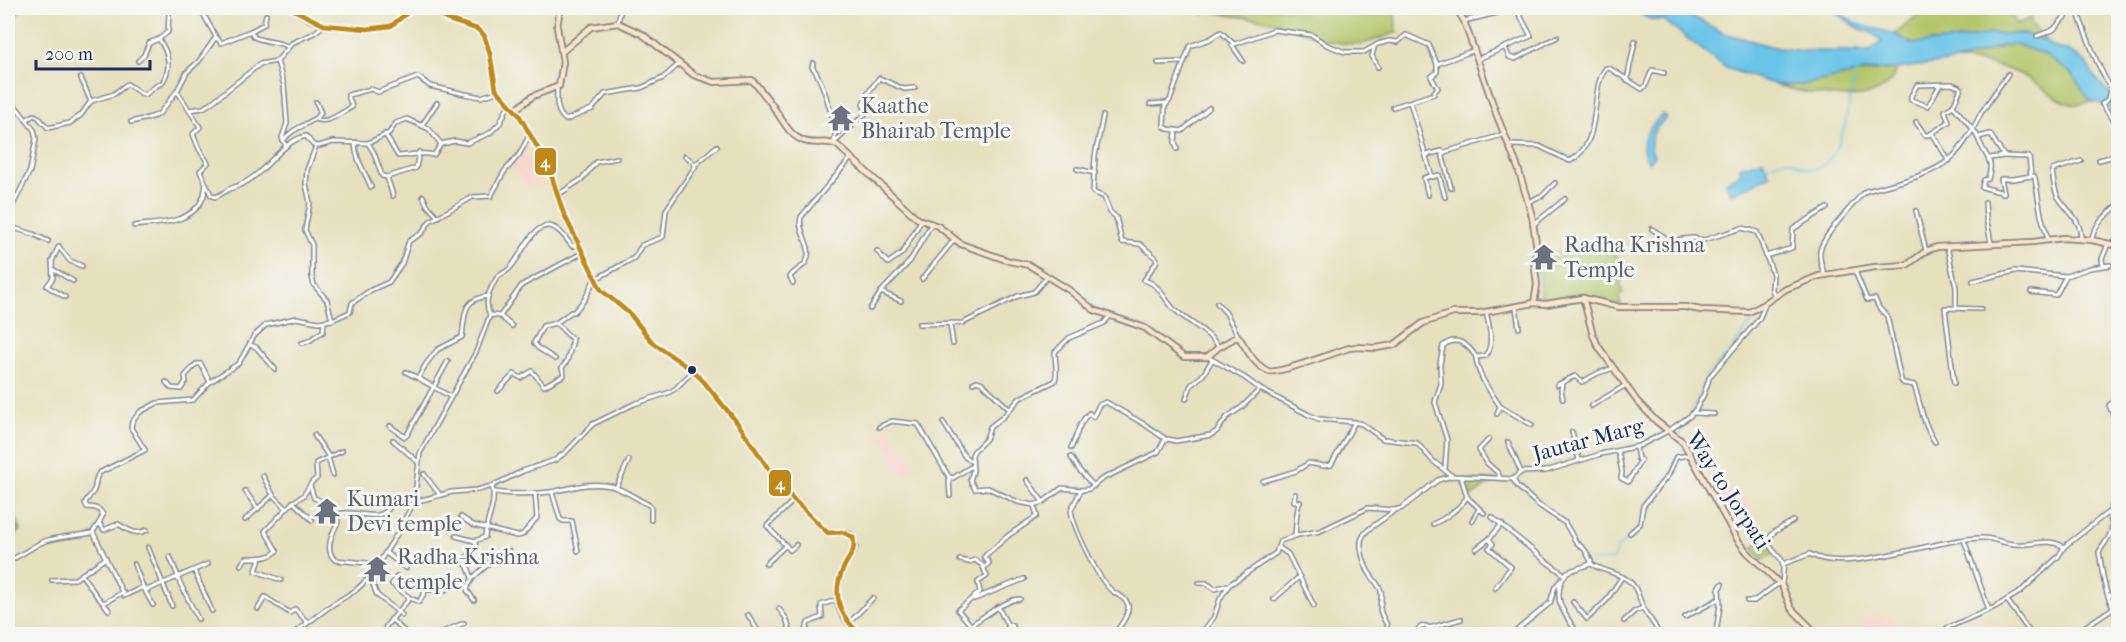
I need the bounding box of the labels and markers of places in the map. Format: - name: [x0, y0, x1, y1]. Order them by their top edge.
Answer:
- place label: Kaathe Bhairab Temple: [861, 93, 1011, 144]
- temple icon: Kaathe Bhairab Temple: [826, 103, 856, 133]
- place label: Radha Krishna Temple: [1564, 232, 1706, 283]
- temple icon: Radha Krishna Temple: [1529, 242, 1559, 272]
- unlabelled marker: [686, 364, 698, 376]
- place label: Kumari Devi temple: [347, 486, 462, 537]
- temple icon: Kumari Devi temple: [312, 496, 342, 526]
- place label: Radha-Krishna temple: [397, 544, 540, 595]
- temple icon: Radha-Krishna temple: [362, 554, 392, 584]

